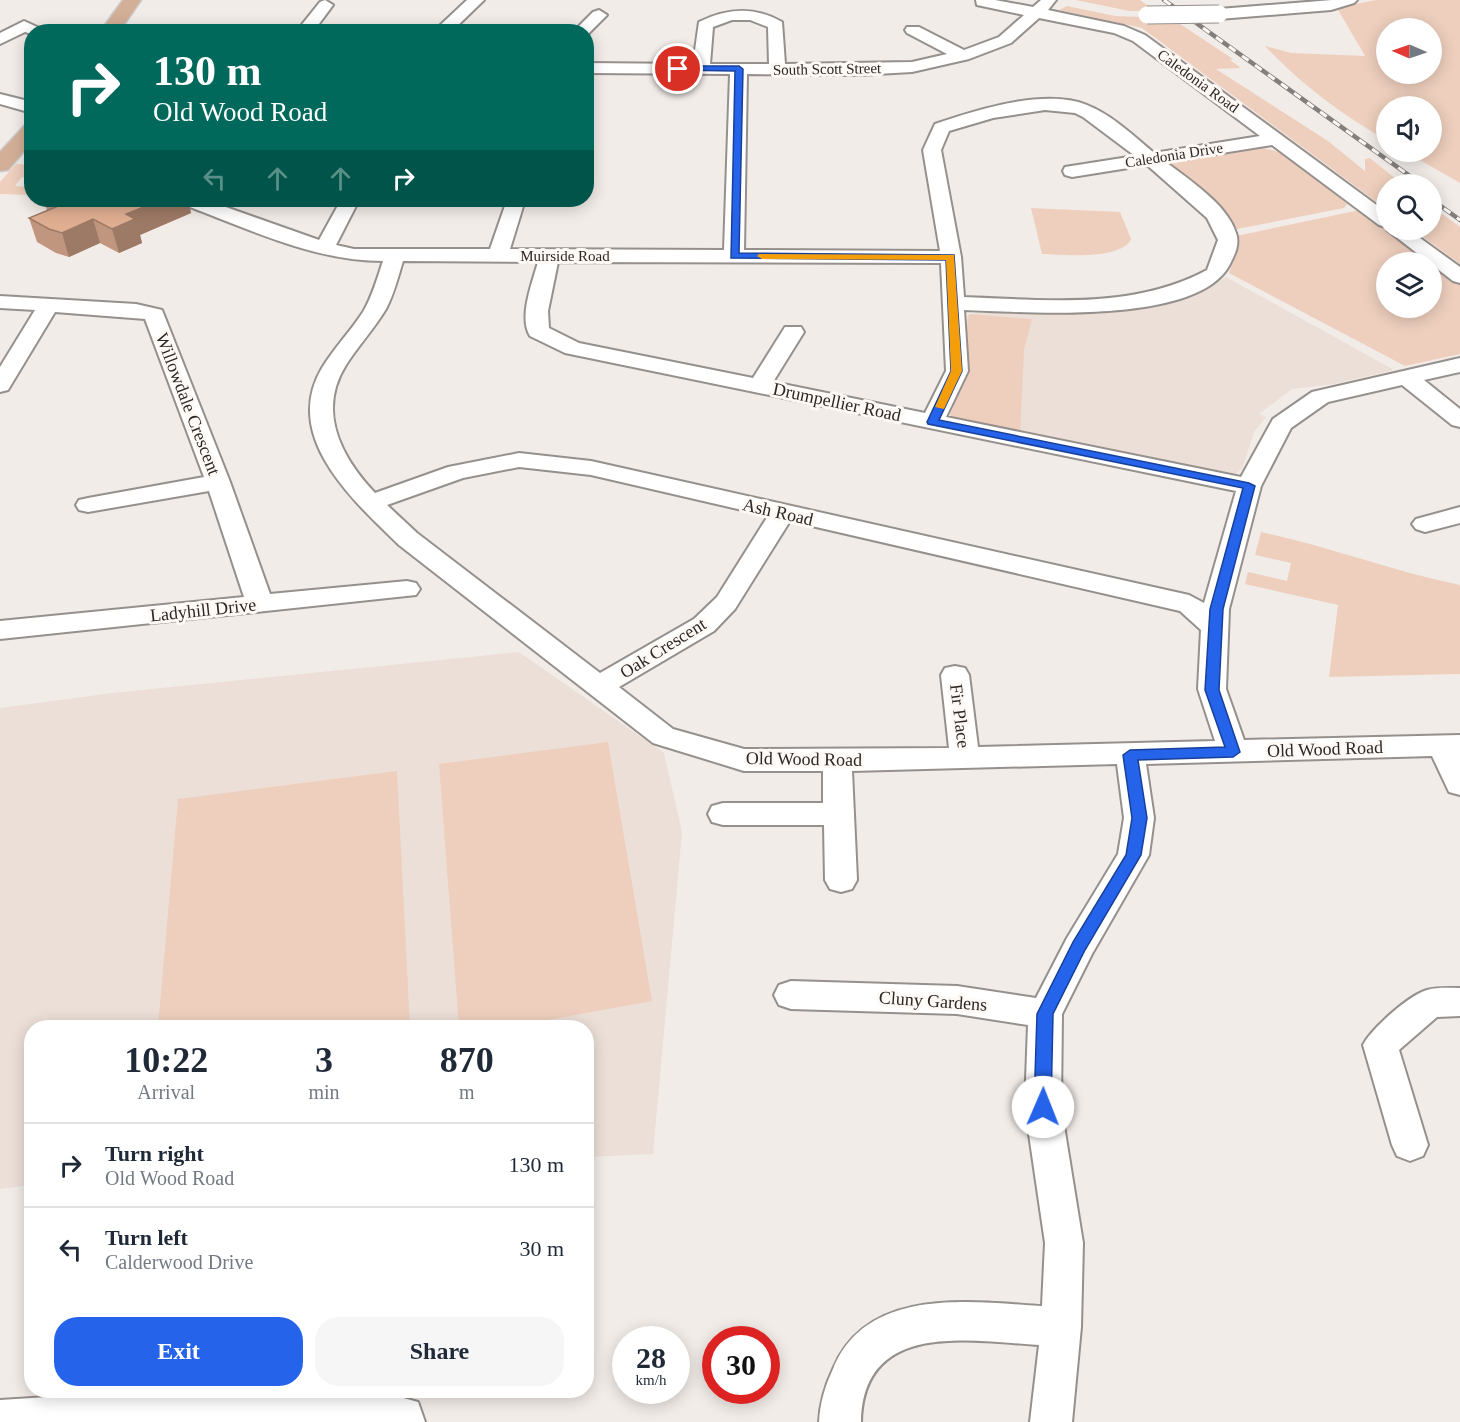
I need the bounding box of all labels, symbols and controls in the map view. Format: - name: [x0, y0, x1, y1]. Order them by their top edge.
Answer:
- north arrow: [1376, 18, 1442, 84]
- map controls: [1376, 18, 1442, 318]
- pin: [652, 43, 703, 94]
- street label: Caledonia Road: [1154, 46, 1242, 116]
- icon: right: [54, 48, 132, 126]
- text: 130 m: [153, 48, 262, 94]
- icon: arrive: [661, 52, 694, 85]
- street label: South Scott Street: [773, 60, 882, 78]
- button: sound: [1376, 96, 1442, 162]
- text: Old Wood Road: [153, 97, 327, 127]
- street label: Caledonia Drive: [1124, 139, 1224, 171]
- icon: left: [198, 162, 231, 195]
- icon: ahead: [261, 162, 294, 195]
- icon: ahead: [324, 162, 357, 195]
- icon: right: [387, 162, 420, 195]
- button: search: [1376, 174, 1442, 240]
- street label: Muirside Road: [520, 248, 610, 264]
- button: layers: [1376, 252, 1442, 318]
- street label: Willowdale Crescent: [152, 330, 224, 478]
- street label: Drumpellier Road: [771, 379, 903, 425]
- street label: Ash Road: [741, 494, 815, 530]
- street label: Ladyhill Drive: [149, 594, 257, 626]
- street label: Oak Crescent: [616, 614, 710, 682]
- street label: Fir Place: [946, 683, 974, 749]
- street label: Old Wood Road: [1267, 737, 1383, 761]
- street label: Old Wood Road: [746, 748, 862, 770]
- street label: Cluny Gardens: [878, 987, 988, 1015]
- text: 10:22: [124, 1040, 208, 1080]
- text: 3: [315, 1040, 333, 1080]
- text: 870: [440, 1040, 494, 1080]
- position arrow: [1011, 1075, 1075, 1139]
- text: Arrival: [137, 1081, 195, 1103]
- text: min: [308, 1081, 340, 1103]
- text: m: [459, 1081, 475, 1103]
- text: Turn right: [105, 1141, 204, 1166]
- icon: right: [54, 1149, 87, 1182]
- text: 130 m: [508, 1152, 564, 1177]
- text: Old Wood Road: [105, 1167, 234, 1189]
- text: Turn left: [105, 1225, 188, 1250]
- icon: left: [54, 1233, 87, 1266]
- text: 30 m: [519, 1236, 564, 1261]
- text: Calderwood Drive: [105, 1251, 253, 1273]
- button: Exit: [54, 1317, 303, 1386]
- button: Share: [315, 1317, 564, 1386]
- speed limit sign: 30: [702, 1326, 780, 1404]
- text: 28: [636, 1341, 666, 1374]
- text: km/h: [636, 1372, 666, 1388]

